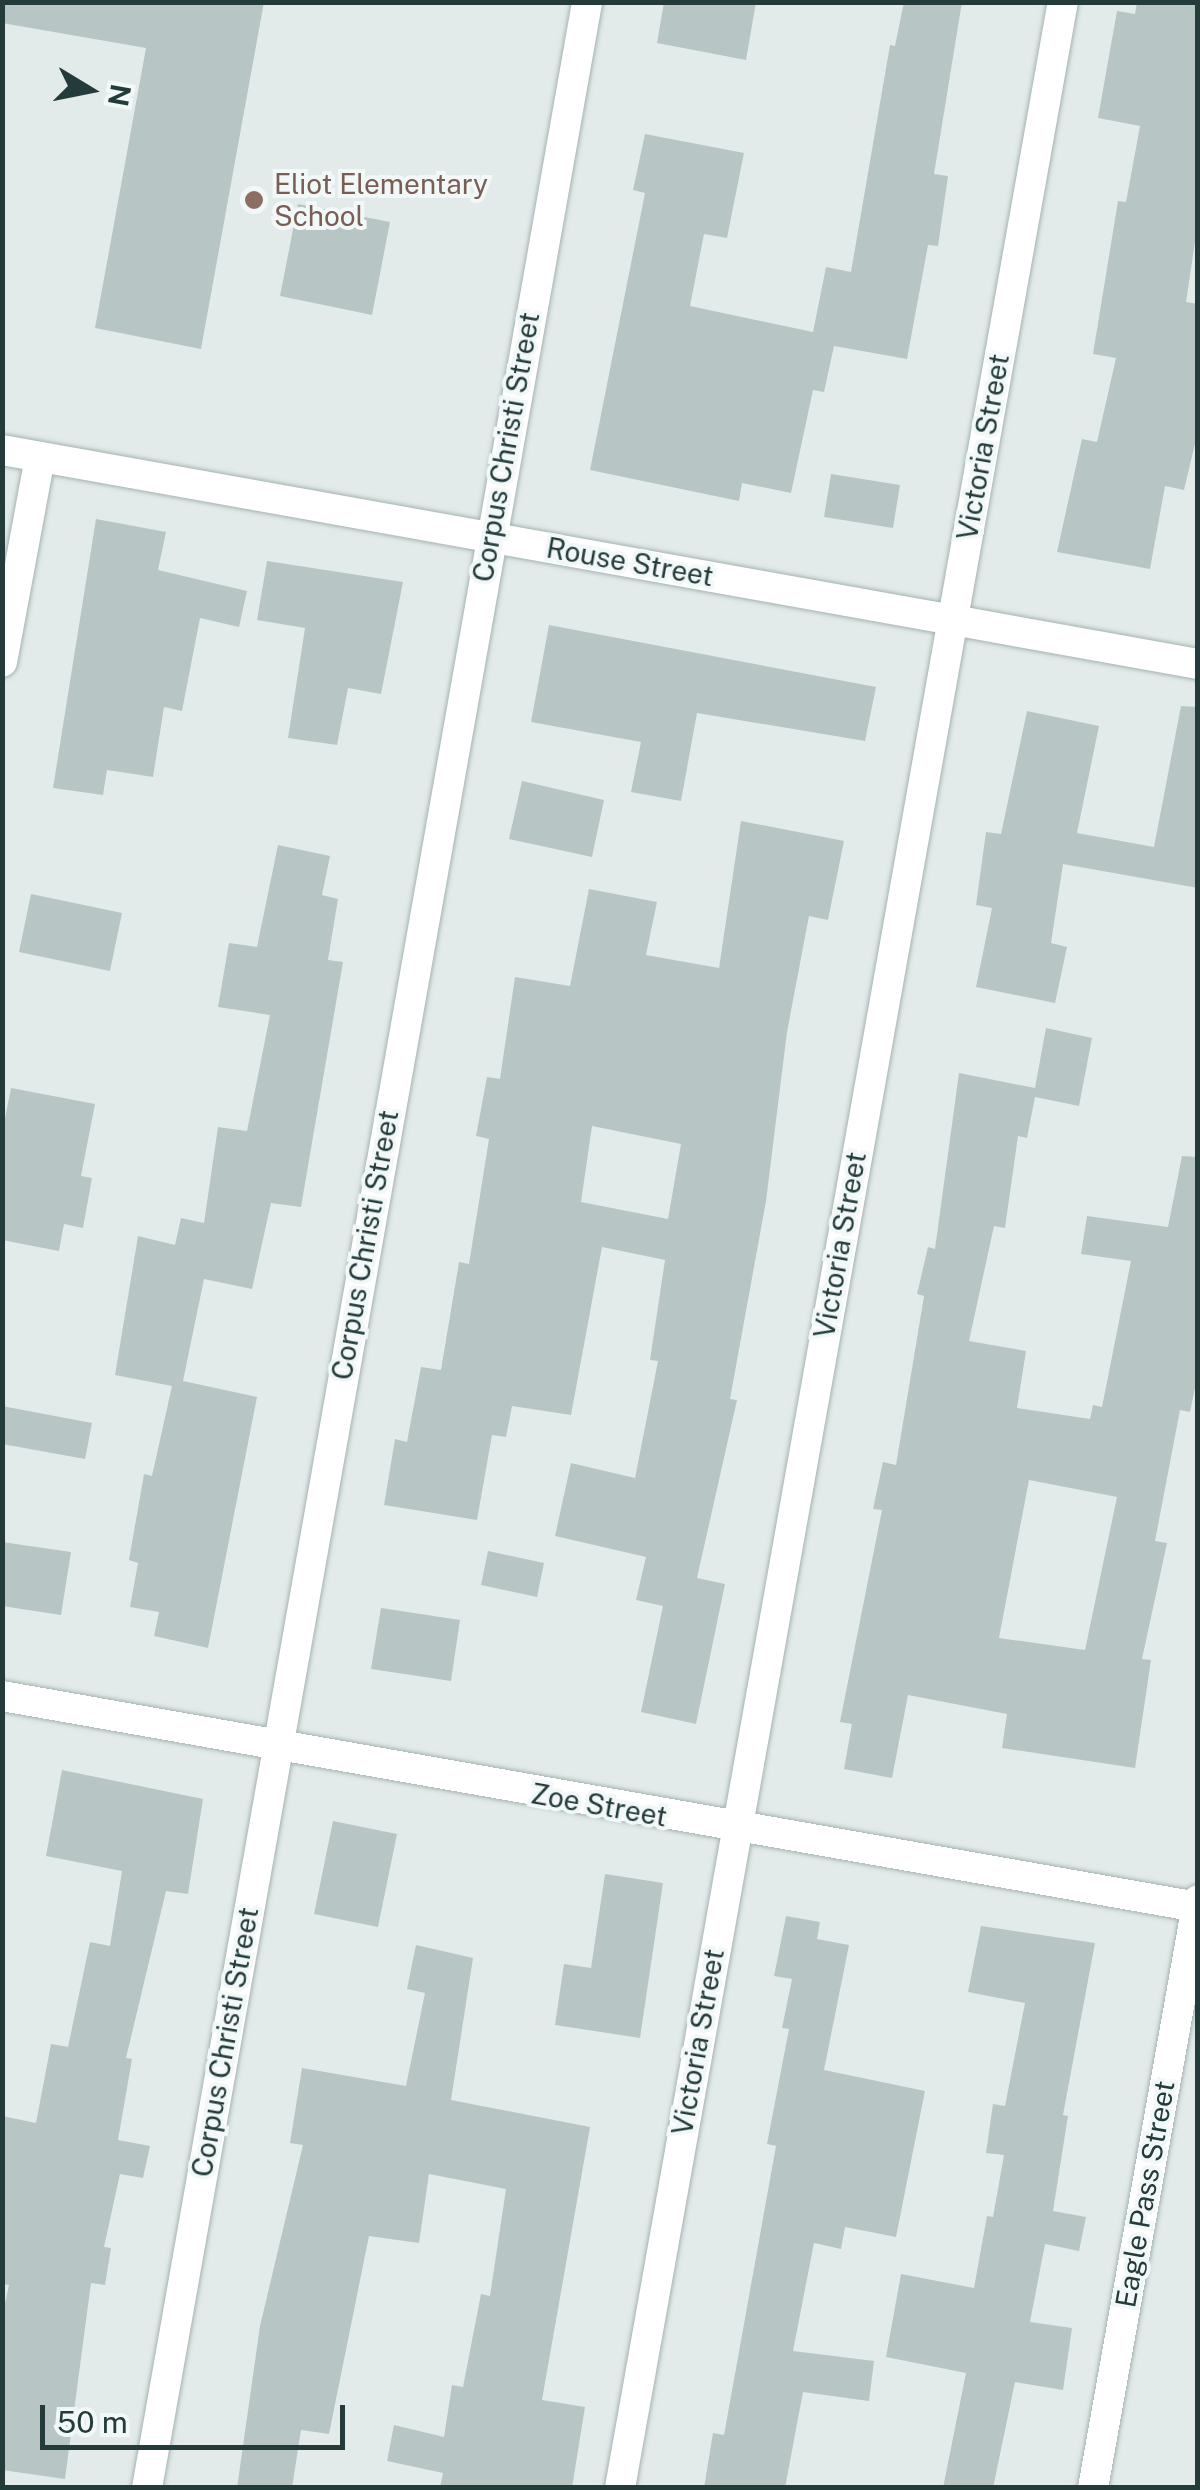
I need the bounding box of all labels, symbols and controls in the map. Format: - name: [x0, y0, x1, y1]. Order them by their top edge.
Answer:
- north arrow: [40, 40, 140, 140]
- text: N: [102, 82, 138, 109]
- place label: Eliot Elementary School: [274, 167, 488, 233]
- marker: Eliot Elementary School: [243, 189, 265, 211]
- street label: Corpus Christi Street: [466, 309, 546, 585]
- street label: Victoria Street: [950, 351, 1016, 543]
- street label: Rouse Street: [544, 531, 716, 593]
- street label: Corpus Christi Street: [325, 1107, 405, 1383]
- street label: Victoria Street: [807, 1149, 873, 1341]
- street label: Zoe Street: [528, 1776, 670, 1834]
- street label: Corpus Christi Street: [185, 1904, 265, 2180]
- street label: Victoria Street: [665, 1946, 731, 2138]
- street label: Eagle Pass Street: [1108, 2078, 1182, 2310]
- scale bar: [45, 2385, 350, 2447]
- text: 50 m: [57, 2404, 128, 2440]

